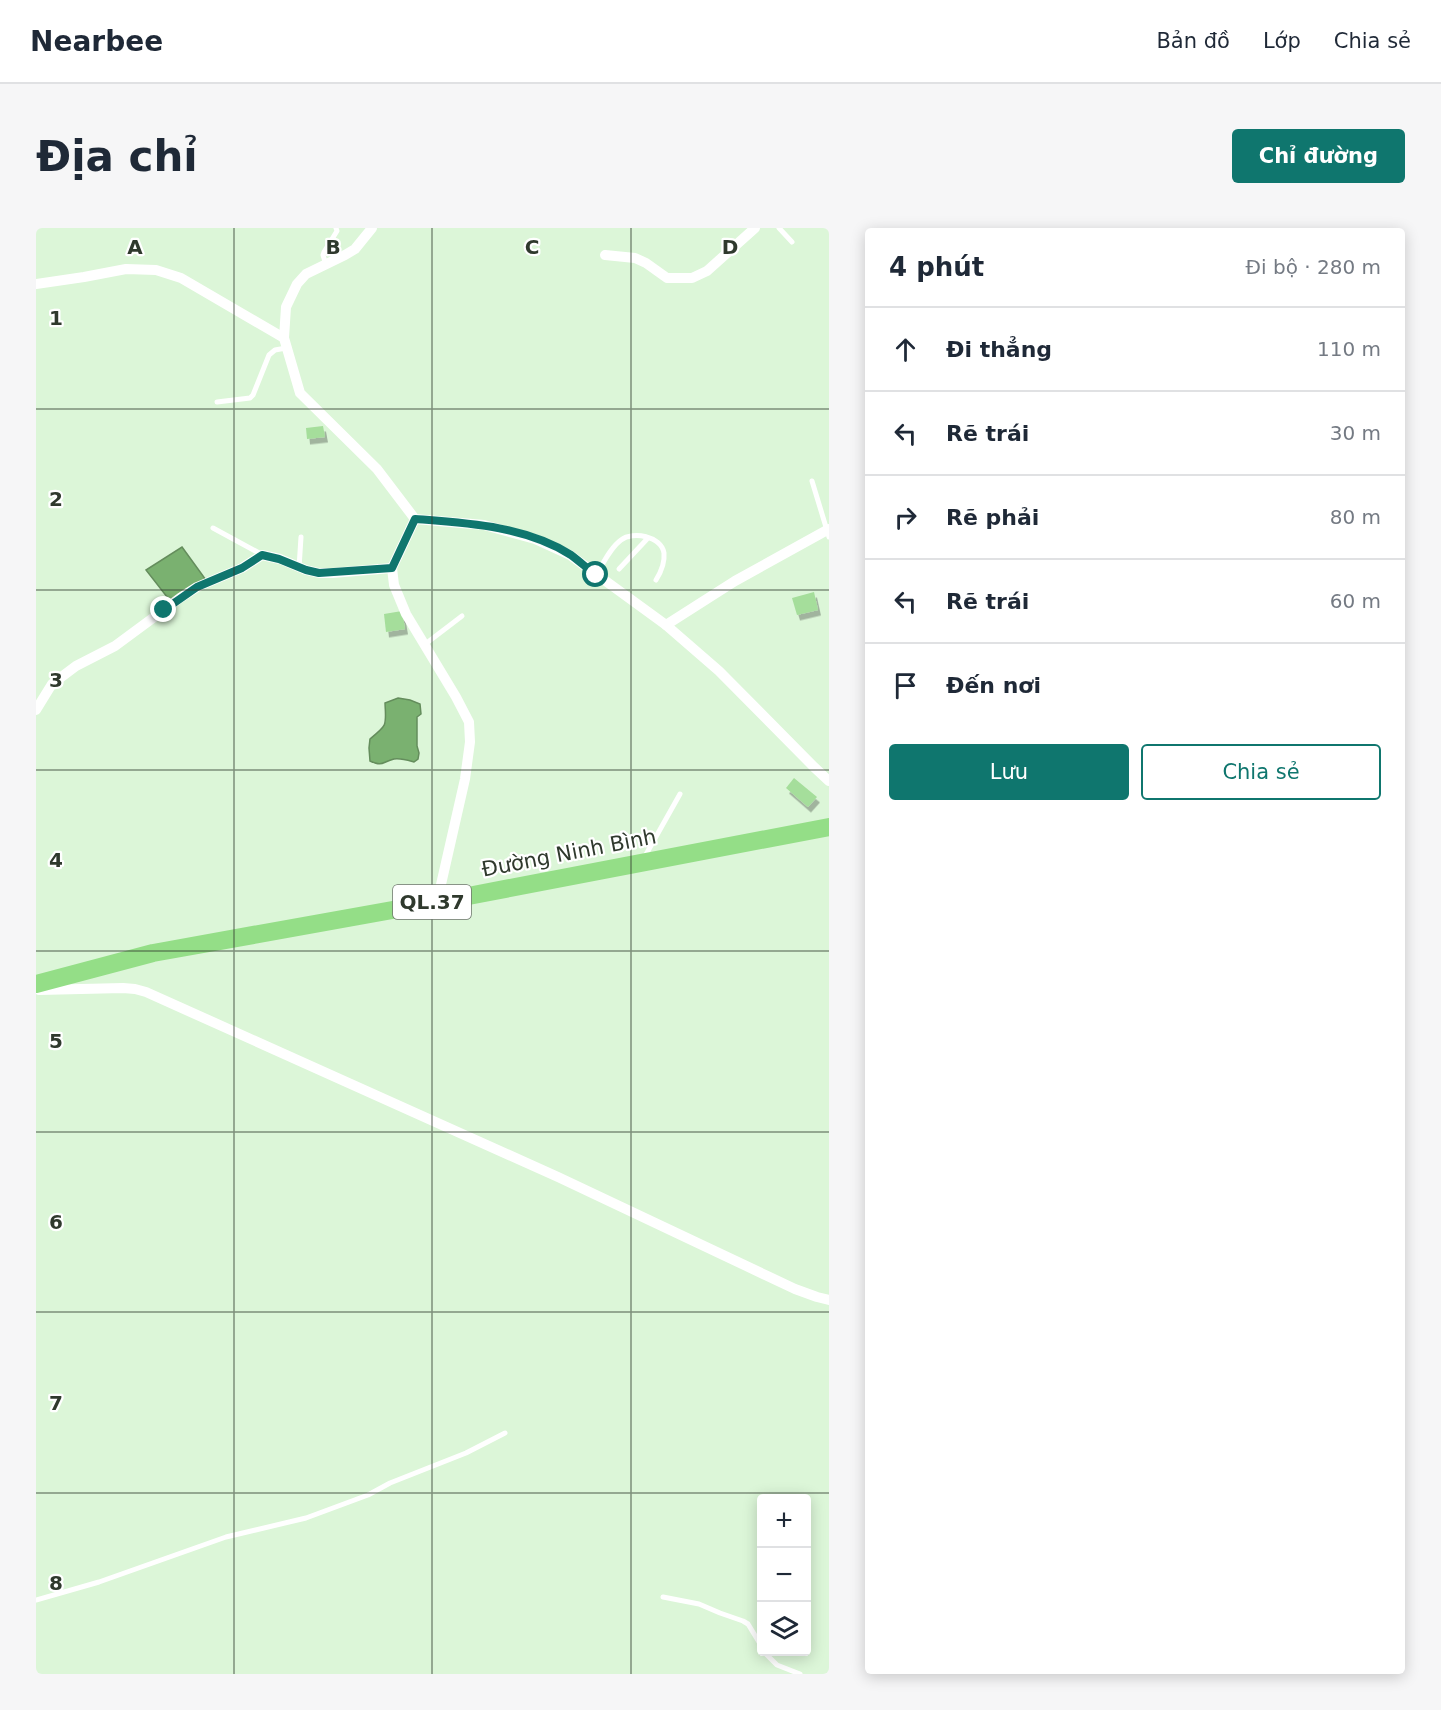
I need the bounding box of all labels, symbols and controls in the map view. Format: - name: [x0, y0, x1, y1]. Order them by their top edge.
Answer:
- text: Nearbee: [30, 25, 163, 58]
- text: Bản đồ: [1156, 29, 1230, 53]
- text: Lớp: [1263, 29, 1301, 53]
- text: Chia sẻ: [1334, 29, 1411, 53]
- button: Chỉ đường: [1232, 129, 1405, 183]
- text: Địa chỉ: [36, 132, 198, 181]
- text: A: [127, 235, 143, 259]
- text: B: [325, 235, 341, 259]
- text: C: [525, 235, 539, 259]
- text: D: [722, 235, 738, 259]
- text: 4 phút: [889, 252, 984, 282]
- text: Đi bộ · 280 m: [1246, 255, 1381, 279]
- text: 1: [49, 306, 63, 330]
- icon: ahead: [889, 333, 922, 366]
- text: Đi thẳng: [946, 337, 1052, 362]
- text: 110 m: [1317, 337, 1381, 361]
- icon: left: [889, 417, 922, 450]
- text: Rẽ trái: [946, 421, 1029, 446]
- text: 30 m: [1330, 421, 1381, 445]
- text: 2: [49, 487, 63, 511]
- icon: right: [889, 501, 922, 534]
- text: Rẽ phải: [946, 505, 1039, 530]
- text: 80 m: [1330, 505, 1381, 529]
- route start: [582, 561, 608, 587]
- icon: left: [889, 585, 922, 618]
- text: Rẽ trái: [946, 589, 1029, 614]
- text: 60 m: [1330, 589, 1381, 613]
- route end: [150, 596, 176, 622]
- text: 3: [49, 668, 63, 692]
- icon: arrive: [889, 669, 922, 702]
- text: Đến nơi: [946, 673, 1041, 698]
- button: Lưu: [889, 744, 1129, 800]
- button: Chia sẻ: [1141, 744, 1381, 800]
- street label: Đường Ninh Bình: [480, 824, 658, 882]
- text: 4: [49, 848, 63, 872]
- road number: QL.37: [393, 885, 471, 919]
- text: 5: [49, 1029, 63, 1053]
- text: 6: [49, 1210, 63, 1234]
- text: 7: [49, 1391, 63, 1415]
- map controls: [757, 1494, 811, 1656]
- button: +: [757, 1494, 811, 1548]
- button: −: [757, 1548, 811, 1602]
- text: 8: [49, 1571, 63, 1595]
- button: layers: [757, 1602, 811, 1656]

